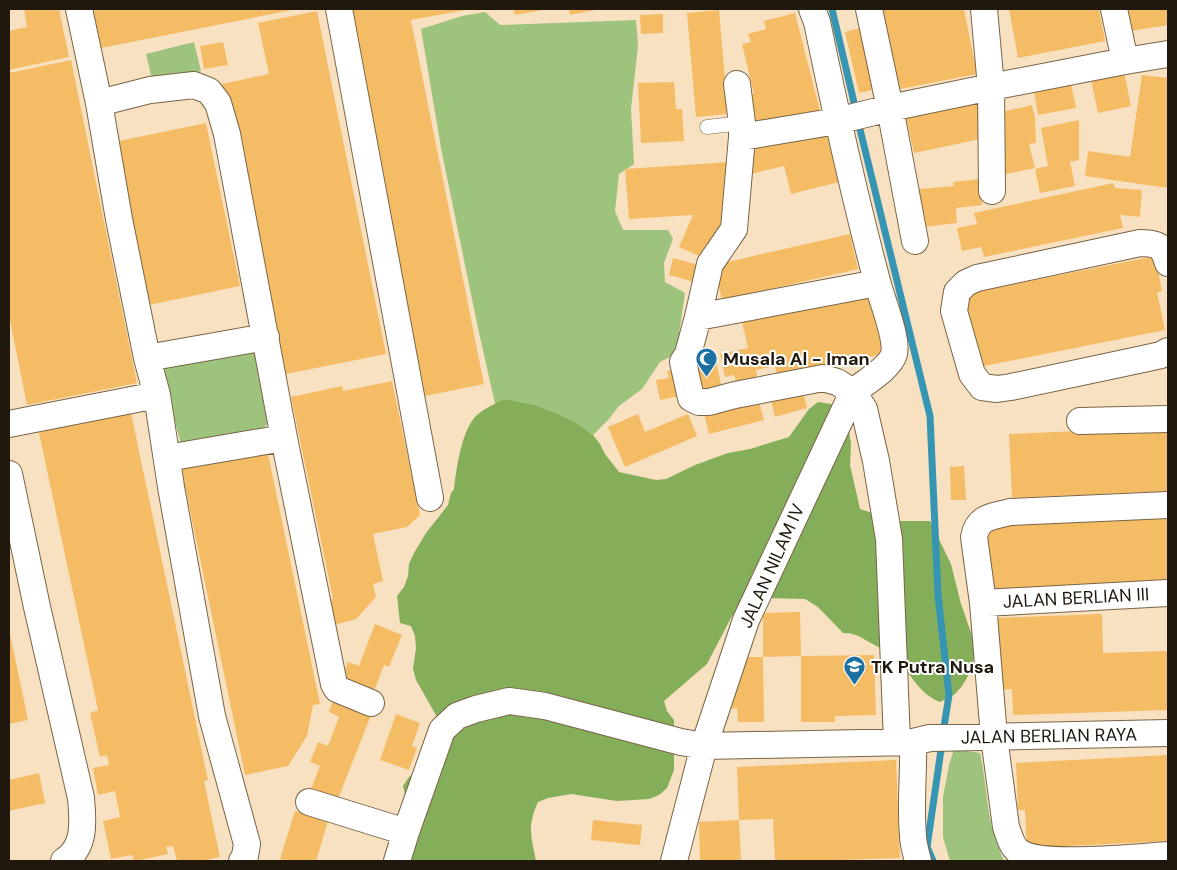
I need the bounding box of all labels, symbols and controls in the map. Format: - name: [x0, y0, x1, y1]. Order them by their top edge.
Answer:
- mosque icon: Musala Al - Iman: [695, 347, 719, 378]
- place label: Musala Al - Iman: [723, 347, 870, 371]
- street label: JALAN NILAM IV: [734, 500, 810, 632]
- street label: JALAN BERLIAN III: [1002, 582, 1150, 614]
- school or university icon: TK Putra Nusa: [843, 655, 867, 686]
- place label: TK Putra Nusa: [871, 655, 994, 679]
- street label: JALAN BERLIAN RAYA: [961, 722, 1137, 750]

